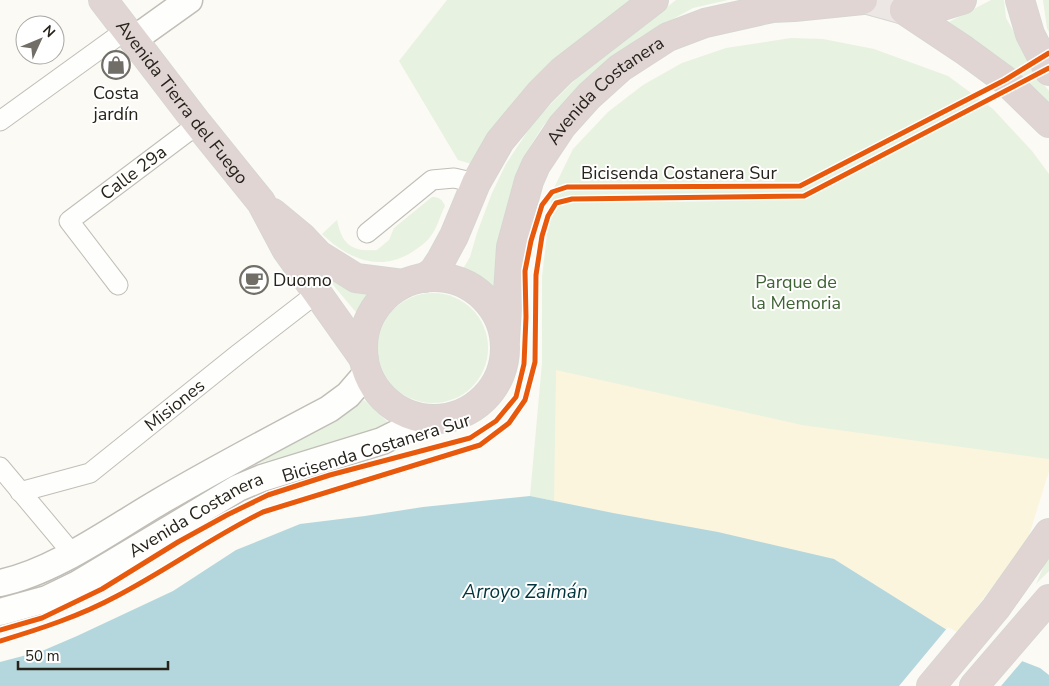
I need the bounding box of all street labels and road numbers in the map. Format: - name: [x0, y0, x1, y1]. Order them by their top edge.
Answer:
- street label: Avenida Tierra del Fuego: [110, 15, 254, 189]
- street label: Avenida Costanera: [541, 31, 669, 149]
- street label: Calle 29a: [95, 140, 171, 206]
- street label: Bicisenda Costanera Sur: [581, 161, 777, 185]
- street label: Misiones: [139, 374, 210, 437]
- street label: Bicisenda Costanera Sur: [279, 408, 474, 488]
- street label: Avenida Costanera: [124, 467, 267, 563]

